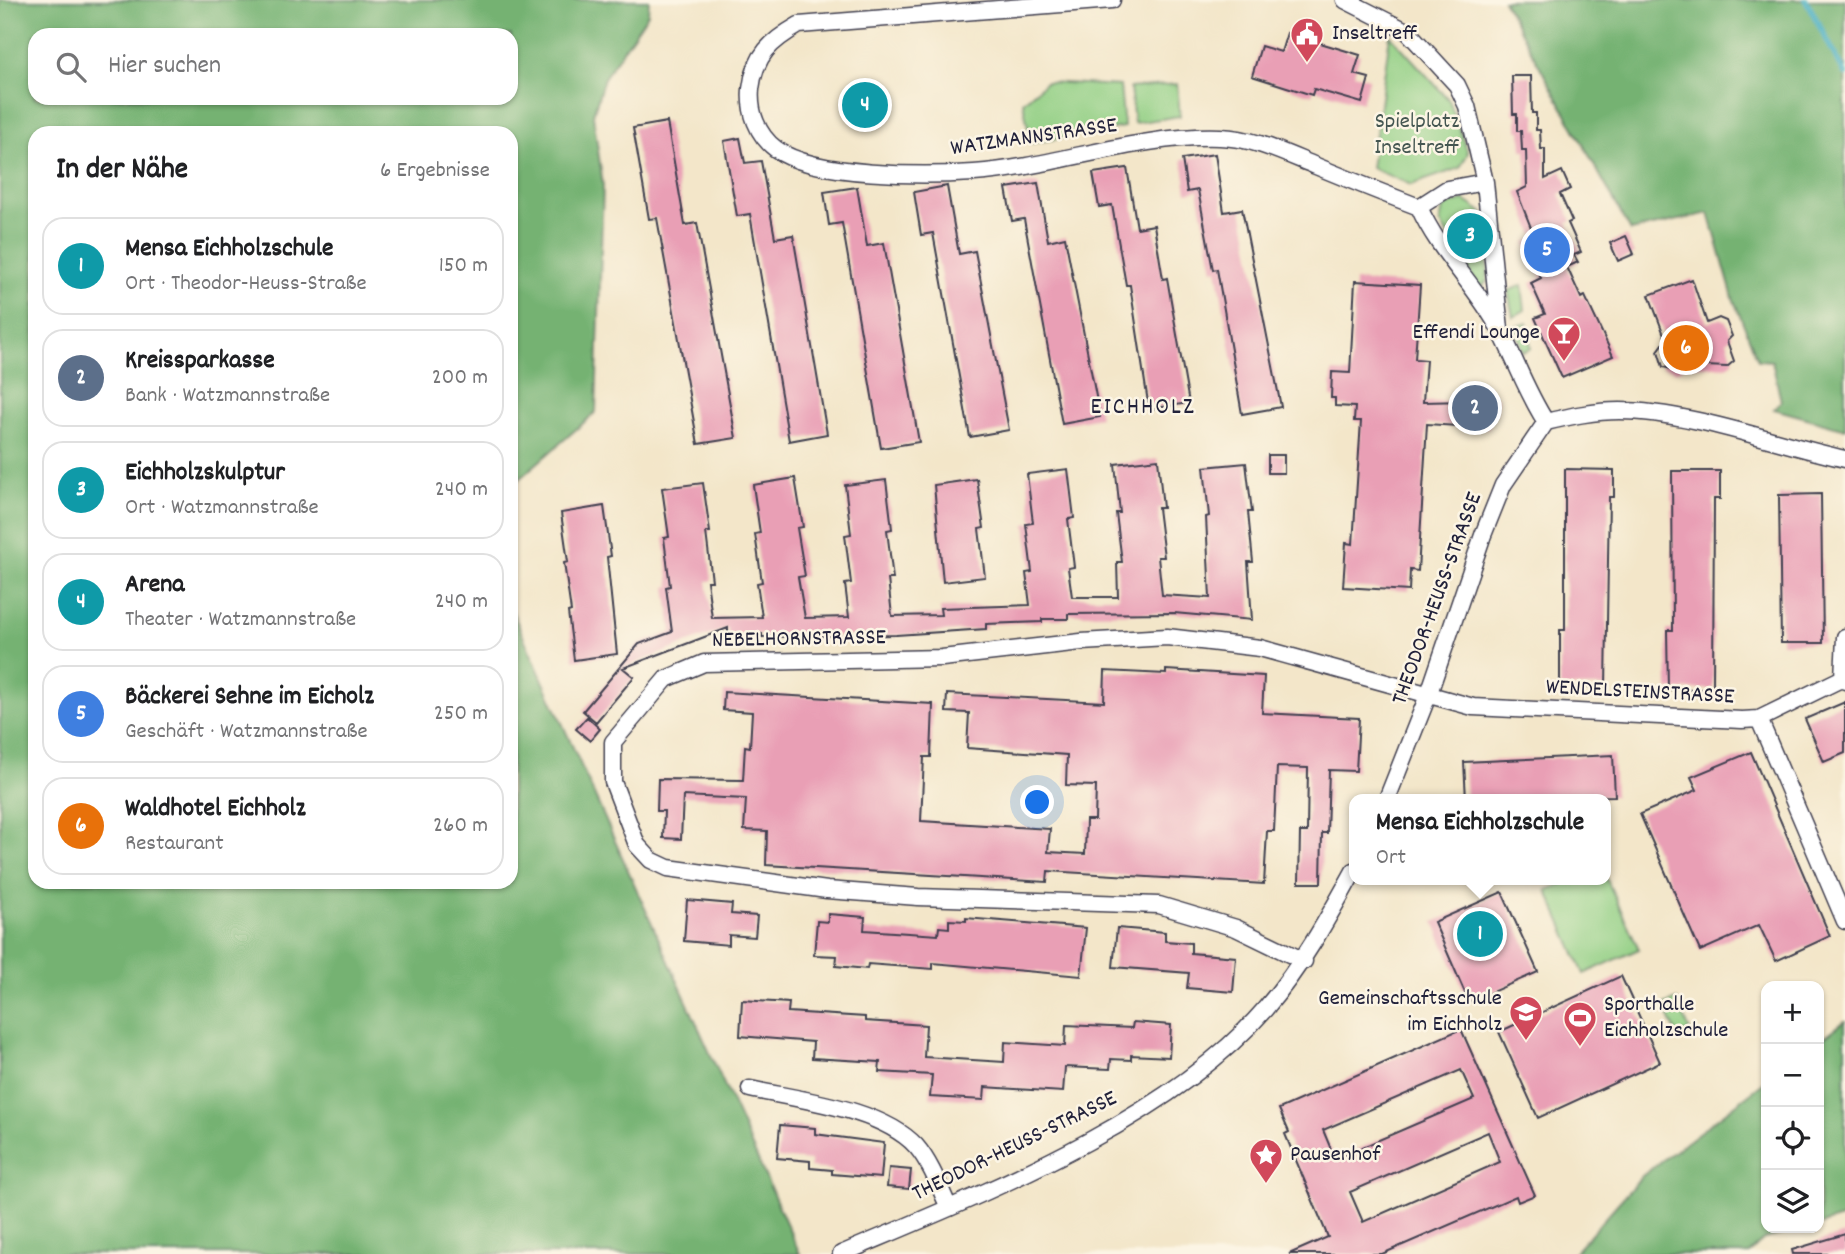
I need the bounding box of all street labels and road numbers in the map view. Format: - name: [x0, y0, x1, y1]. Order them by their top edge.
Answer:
- street label: WATZMANNSTRASSE: [949, 110, 1120, 166]
- street label: THEODOR-HEUSS-STRASSE: [1384, 488, 1492, 710]
- street label: NEBELHORNSTRASSE: [712, 622, 887, 658]
- street label: WENDELSTEINSTRASSE: [1545, 672, 1736, 714]
- street label: THEODOR-HEUSS-STRASSE: [907, 1083, 1123, 1211]

